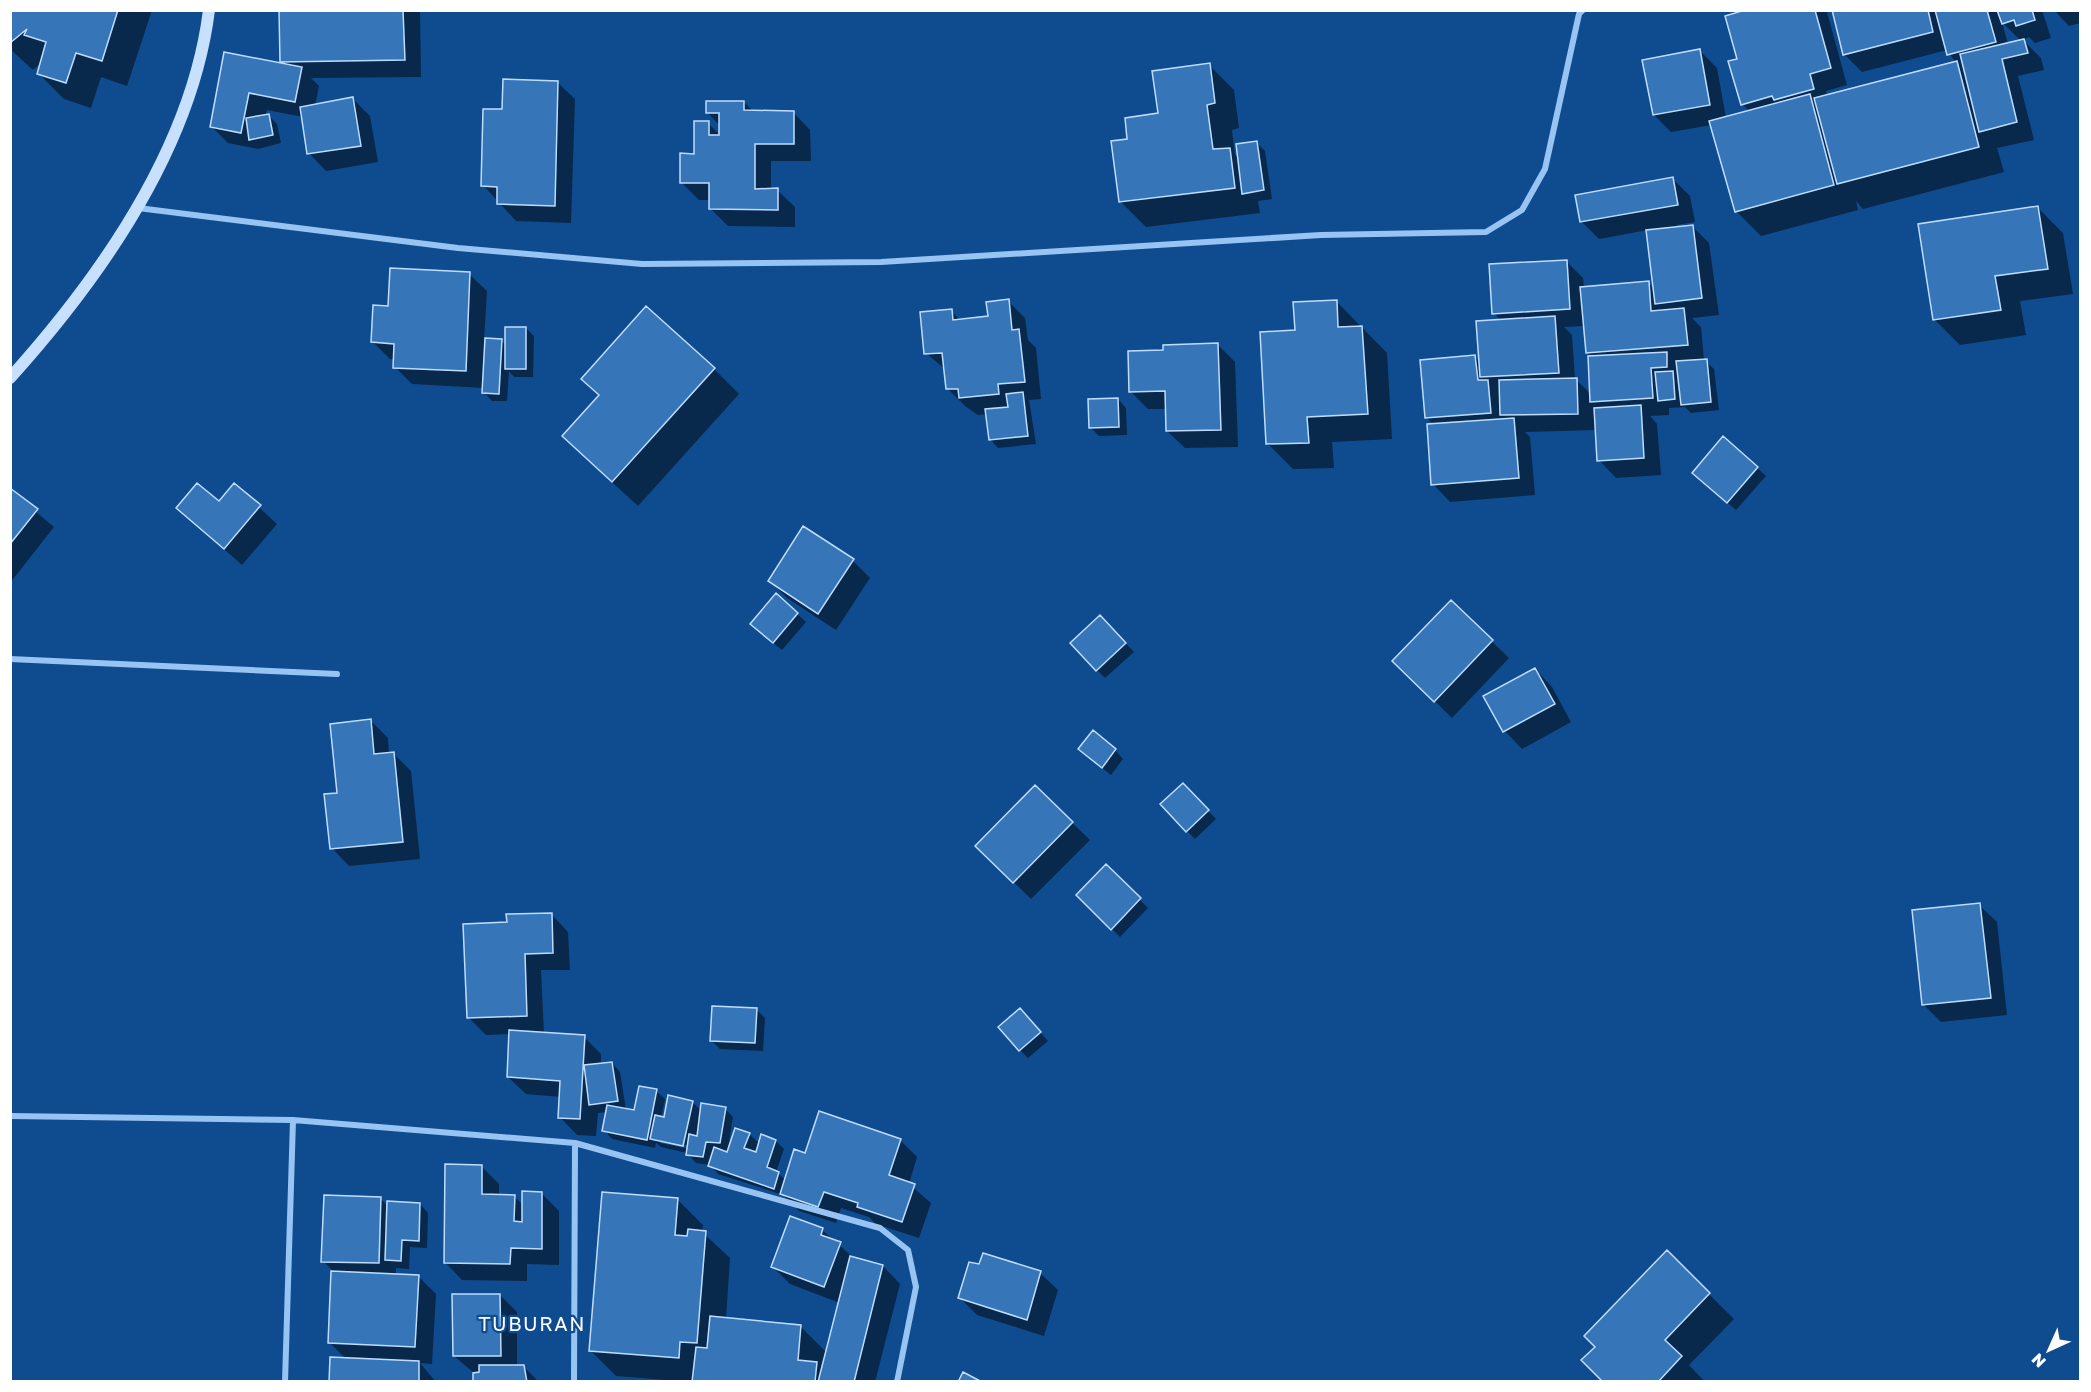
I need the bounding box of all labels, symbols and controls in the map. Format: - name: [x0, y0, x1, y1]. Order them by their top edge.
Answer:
- district label: TUBURAN: [478, 1311, 586, 1335]
- north arrow: [2019, 1320, 2079, 1380]
- text: N: [2027, 1349, 2050, 1372]

